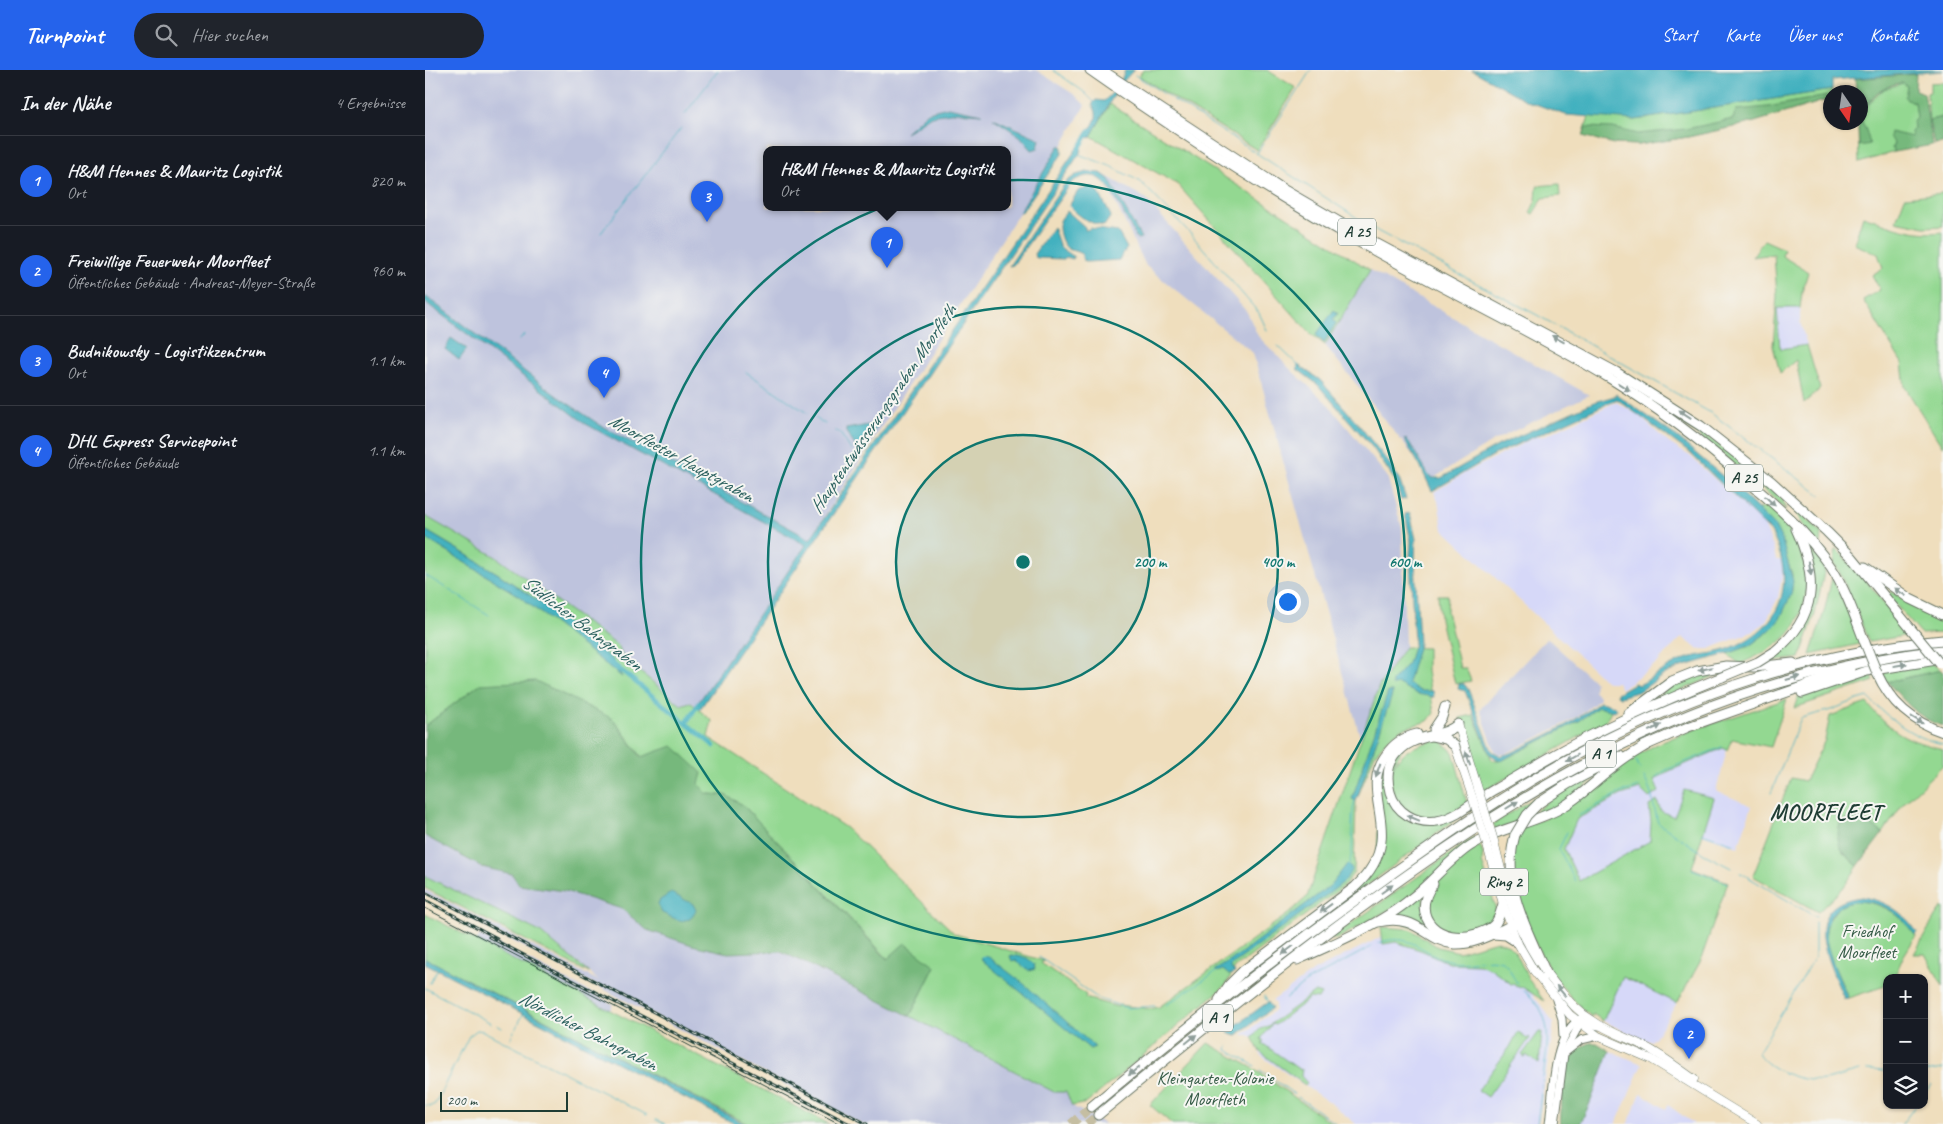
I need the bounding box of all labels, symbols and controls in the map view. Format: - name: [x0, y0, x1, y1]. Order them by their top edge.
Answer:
- search box: [134, 13, 484, 58]
- text: Turnpoint: [25, 20, 104, 50]
- icon: search: [152, 21, 180, 49]
- text: Hier suchen: [192, 23, 268, 47]
- text: Start: [1662, 24, 1697, 46]
- text: Karte: [1725, 24, 1760, 46]
- text: Über uns: [1788, 24, 1842, 46]
- text: Kontakt: [1870, 24, 1918, 46]
- north arrow: [1823, 85, 1868, 130]
- text: In der Nähe: [20, 90, 110, 116]
- text: 4 Ergebnisse: [336, 93, 405, 113]
- popup: [763, 146, 1011, 211]
- text: H&M Hennes & Mauritz Logistik: [780, 157, 994, 181]
- text: H&M Hennes & Mauritz Logistik: [67, 159, 281, 183]
- text: 1: [32, 171, 40, 191]
- text: 820 m: [371, 171, 405, 191]
- pin: 3: [691, 181, 723, 222]
- text: Ort: [780, 181, 799, 201]
- text: Ort: [67, 183, 86, 203]
- road number: A 25: [1338, 218, 1376, 246]
- pin: 1: [871, 227, 903, 268]
- text: Freiwillige Feuerwehr Moorfleet: [67, 249, 268, 273]
- text: 2: [32, 261, 40, 281]
- text: 960 m: [371, 261, 405, 281]
- text: Öffentliches Gebäude · Andreas-Meyer-Straße: [67, 273, 314, 293]
- water label: Hauptentwässerungsgraben Moorfleth: [804, 298, 963, 518]
- one-way arrow: [1550, 335, 1565, 343]
- text: Budnikowsky - Logistikzentrum: [67, 339, 265, 363]
- text: 3: [32, 351, 40, 371]
- text: 1.1 km: [368, 351, 405, 371]
- pin: 4: [588, 357, 620, 398]
- text: Ort: [67, 363, 86, 383]
- one-way arrow: [1617, 383, 1630, 392]
- water label: Moorfleeter Hauptgraben: [604, 408, 760, 509]
- one-way arrow: [1678, 409, 1691, 419]
- text: DHL Express Servicepoint: [67, 429, 235, 453]
- text: 4: [32, 441, 40, 461]
- text: 1.1 km: [368, 441, 405, 461]
- text: Öffentliches Gebäude: [67, 453, 178, 473]
- road number: A 25: [1725, 464, 1763, 492]
- one-way arrow: [1764, 495, 1776, 507]
- centre of rings: [1014, 553, 1032, 571]
- text: 200 m: [1134, 553, 1168, 572]
- text: 400 m: [1262, 553, 1296, 572]
- text: 600 m: [1389, 553, 1423, 572]
- one-way arrow: [1806, 560, 1814, 576]
- water label: Südlicher Bahngraben: [517, 570, 648, 677]
- one-way arrow: [1893, 588, 1907, 597]
- your location: [1275, 589, 1301, 615]
- one-way arrow: [1892, 661, 1908, 669]
- one-way arrow: [1697, 665, 1712, 673]
- one-way arrow: [1786, 674, 1801, 682]
- one-way arrow: [1910, 716, 1924, 725]
- one-way arrow: [1648, 724, 1662, 732]
- road number: A 1: [1586, 741, 1616, 768]
- one-way arrow: [1464, 750, 1472, 765]
- one-way arrow: [1565, 753, 1579, 762]
- one-way arrow: [1374, 762, 1382, 777]
- district label: MOORFLEET: [1770, 799, 1886, 827]
- one-way arrow: [1505, 800, 1518, 810]
- one-way arrow: [1406, 813, 1420, 821]
- road number: Ring 2: [1480, 869, 1528, 896]
- one-way arrow: [1380, 884, 1393, 895]
- one-way arrow: [1319, 903, 1333, 913]
- park label: Friedhof Moorfleet: [1838, 920, 1898, 963]
- one-way arrow: [1282, 944, 1295, 955]
- map controls: [1883, 974, 1928, 1109]
- button: +: [1883, 974, 1928, 1019]
- one-way arrow: [1555, 985, 1566, 998]
- water label: Nördlicher Bahngraben: [515, 986, 663, 1077]
- road number: A 1: [1203, 1004, 1233, 1031]
- pin: 2: [1673, 1018, 1705, 1059]
- button: −: [1883, 1019, 1928, 1064]
- one-way arrow: [1185, 1033, 1198, 1044]
- button: layers: [1883, 1064, 1928, 1109]
- one-way arrow: [1128, 1065, 1141, 1076]
- park label: Kleingarten-Kolonie Moorfleth: [1157, 1067, 1274, 1110]
- scale bar: [440, 1089, 567, 1112]
- text: 200 m: [447, 1092, 477, 1109]

